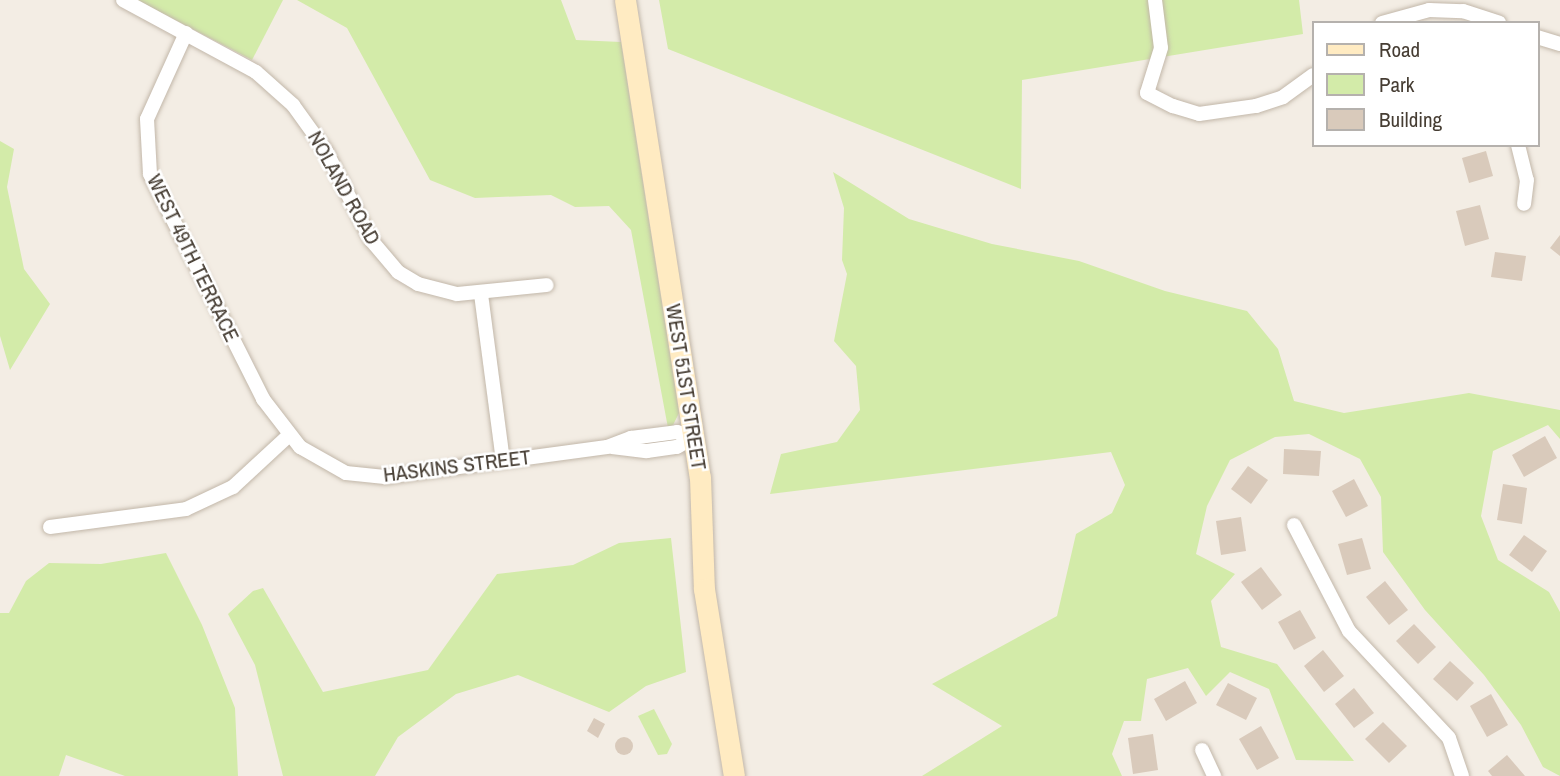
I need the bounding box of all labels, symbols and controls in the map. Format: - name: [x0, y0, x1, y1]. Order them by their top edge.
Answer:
- legend: [1312, 21, 1539, 147]
- text: Road: [1379, 35, 1420, 64]
- text: Park: [1379, 70, 1414, 99]
- text: Building: [1379, 105, 1442, 134]
- street label: NOLAND ROAD: [302, 127, 386, 249]
- street label: WEST 49TH TERRACE: [141, 170, 245, 346]
- street label: WEST 51ST STREET: [660, 302, 712, 472]
- street label: HASKINS STREET: [382, 444, 532, 488]

